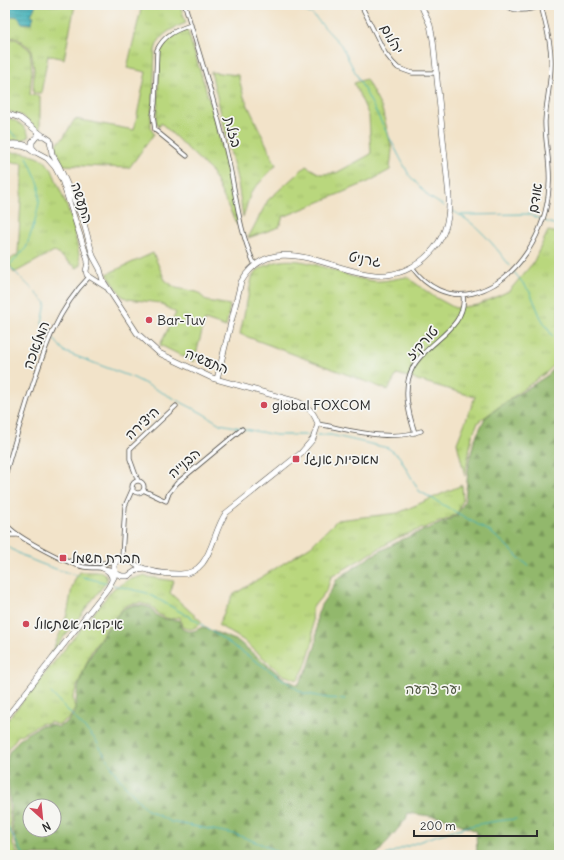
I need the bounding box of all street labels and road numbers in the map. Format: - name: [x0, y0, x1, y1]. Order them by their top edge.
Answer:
- street label: יהלום: [376, 21, 408, 57]
- street label: בזלת: [220, 114, 246, 149]
- street label: התעשה: [67, 180, 97, 226]
- street label: אודם: [524, 182, 546, 214]
- street label: גרניט: [347, 247, 383, 271]
- street label: המלאכה: [19, 318, 53, 372]
- street label: טורקיז: [402, 322, 442, 364]
- street label: התעשיה: [182, 344, 232, 378]
- street label: היצירה: [121, 403, 163, 443]
- street label: הבנייה: [164, 444, 204, 482]

